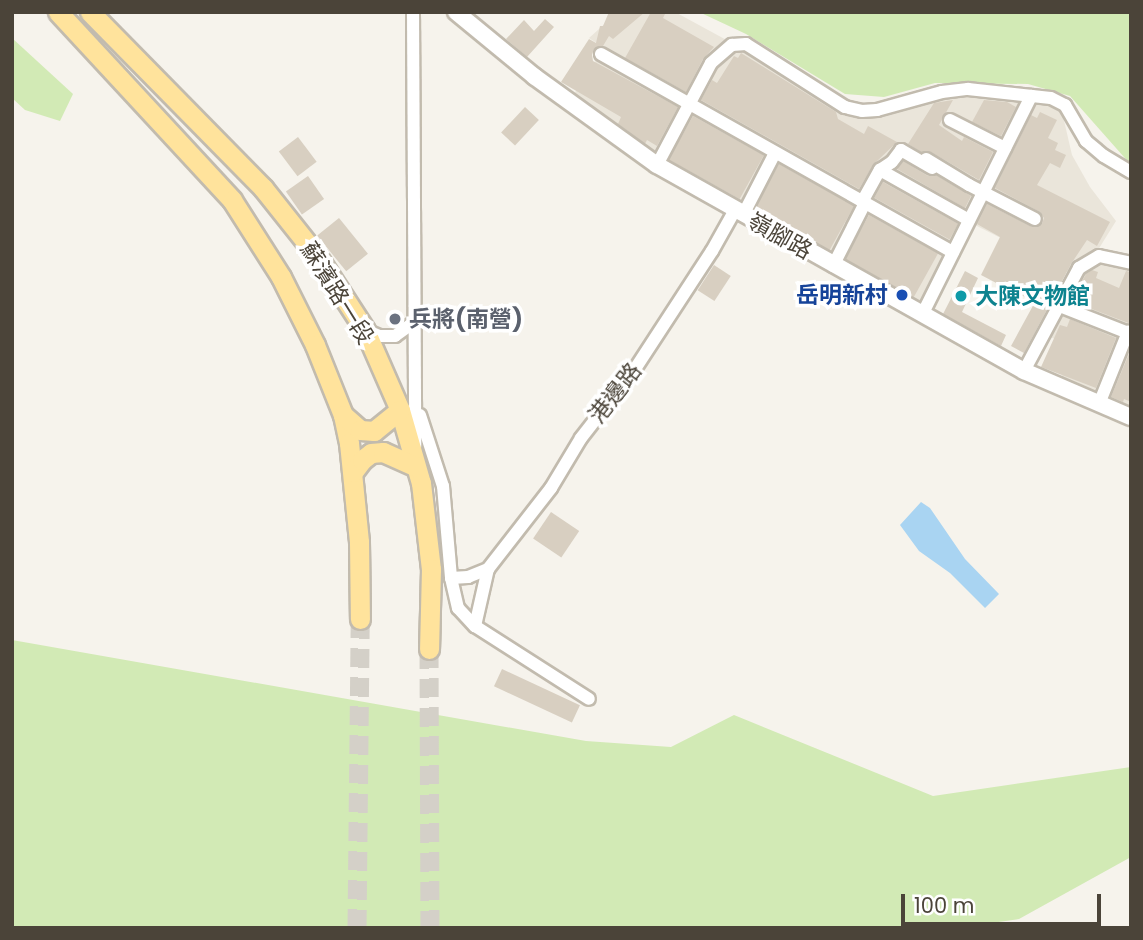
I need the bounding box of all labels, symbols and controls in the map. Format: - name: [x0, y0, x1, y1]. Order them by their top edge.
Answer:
- street label: 嶺腳路: [743, 207, 817, 265]
- street label: 蘇濱路一段: [295, 237, 379, 349]
- place label: 岳明新村: [796, 281, 888, 309]
- place label: 大陳文物館: [975, 282, 1090, 310]
- marker: 岳明新村: [894, 287, 910, 303]
- marker: 大陳文物館: [953, 288, 969, 304]
- place label: 兵將(南營): [409, 305, 523, 333]
- marker: 兵將(南營): [387, 311, 403, 327]
- street label: 港邊路: [583, 357, 647, 429]
- scale bar: [905, 880, 1104, 924]
- text: 100 m: [914, 891, 974, 920]

